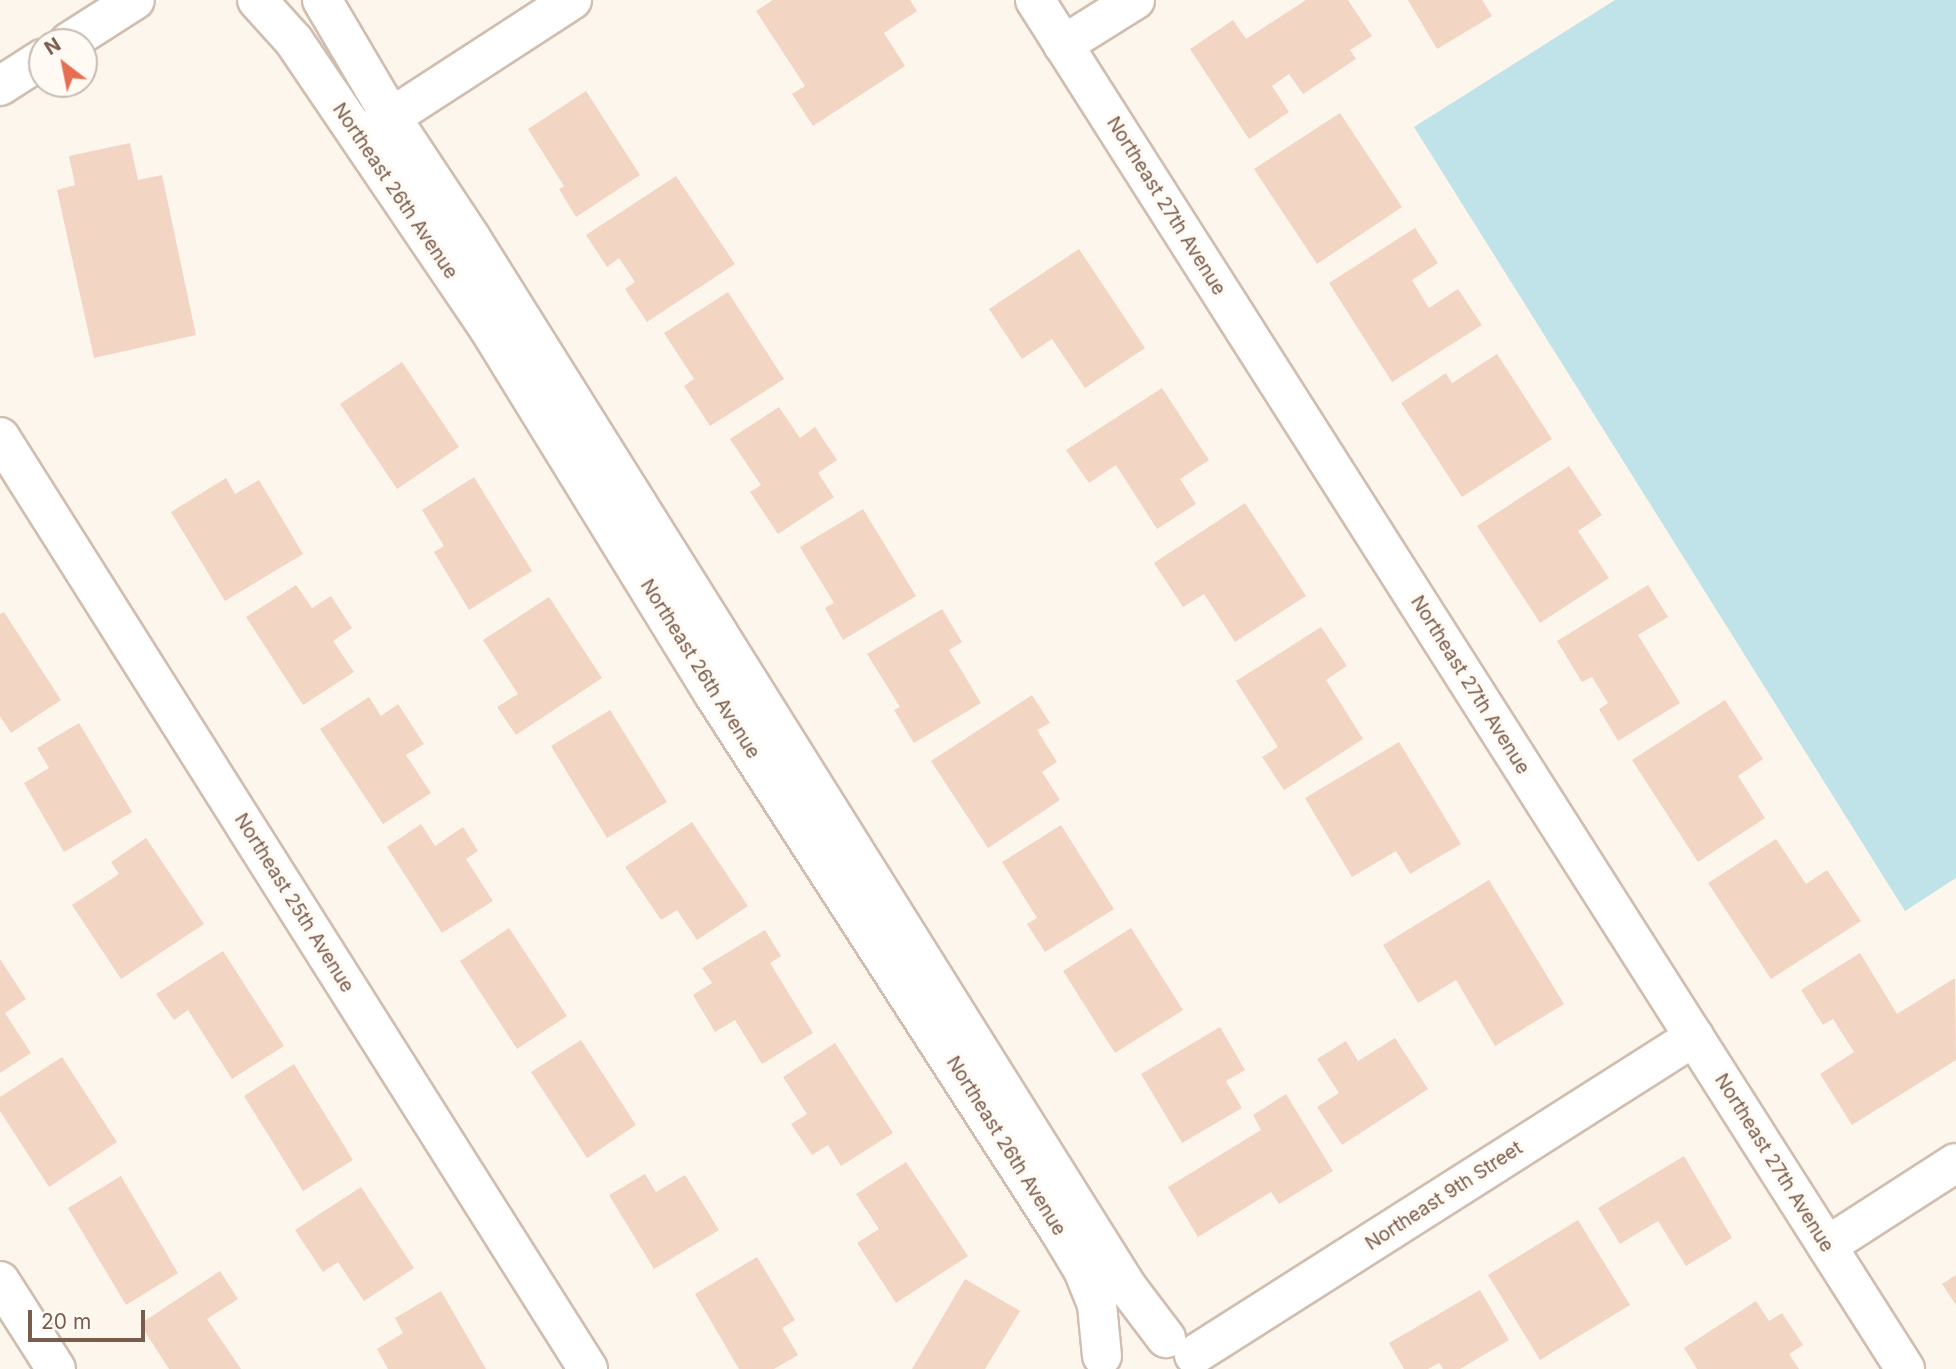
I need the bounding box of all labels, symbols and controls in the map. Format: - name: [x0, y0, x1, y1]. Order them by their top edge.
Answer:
- north arrow: [28, 28, 98, 98]
- text: N: [40, 33, 65, 60]
- street label: Northeast 26th Avenue: [328, 99, 462, 283]
- street label: Northeast 27th Avenue: [1102, 113, 1230, 299]
- street label: Northeast 26th Avenue: [635, 575, 765, 763]
- street label: Northeast 27th Avenue: [1406, 592, 1534, 778]
- street label: Northeast 25th Avenue: [230, 809, 358, 997]
- street label: Northeast 26th Avenue: [941, 1052, 1071, 1240]
- street label: Northeast 27th Avenue: [1710, 1070, 1838, 1256]
- street label: Northeast 9th Street: [1361, 1137, 1527, 1255]
- scale bar: [32, 1296, 149, 1340]
- text: 20 m: [41, 1309, 91, 1334]

